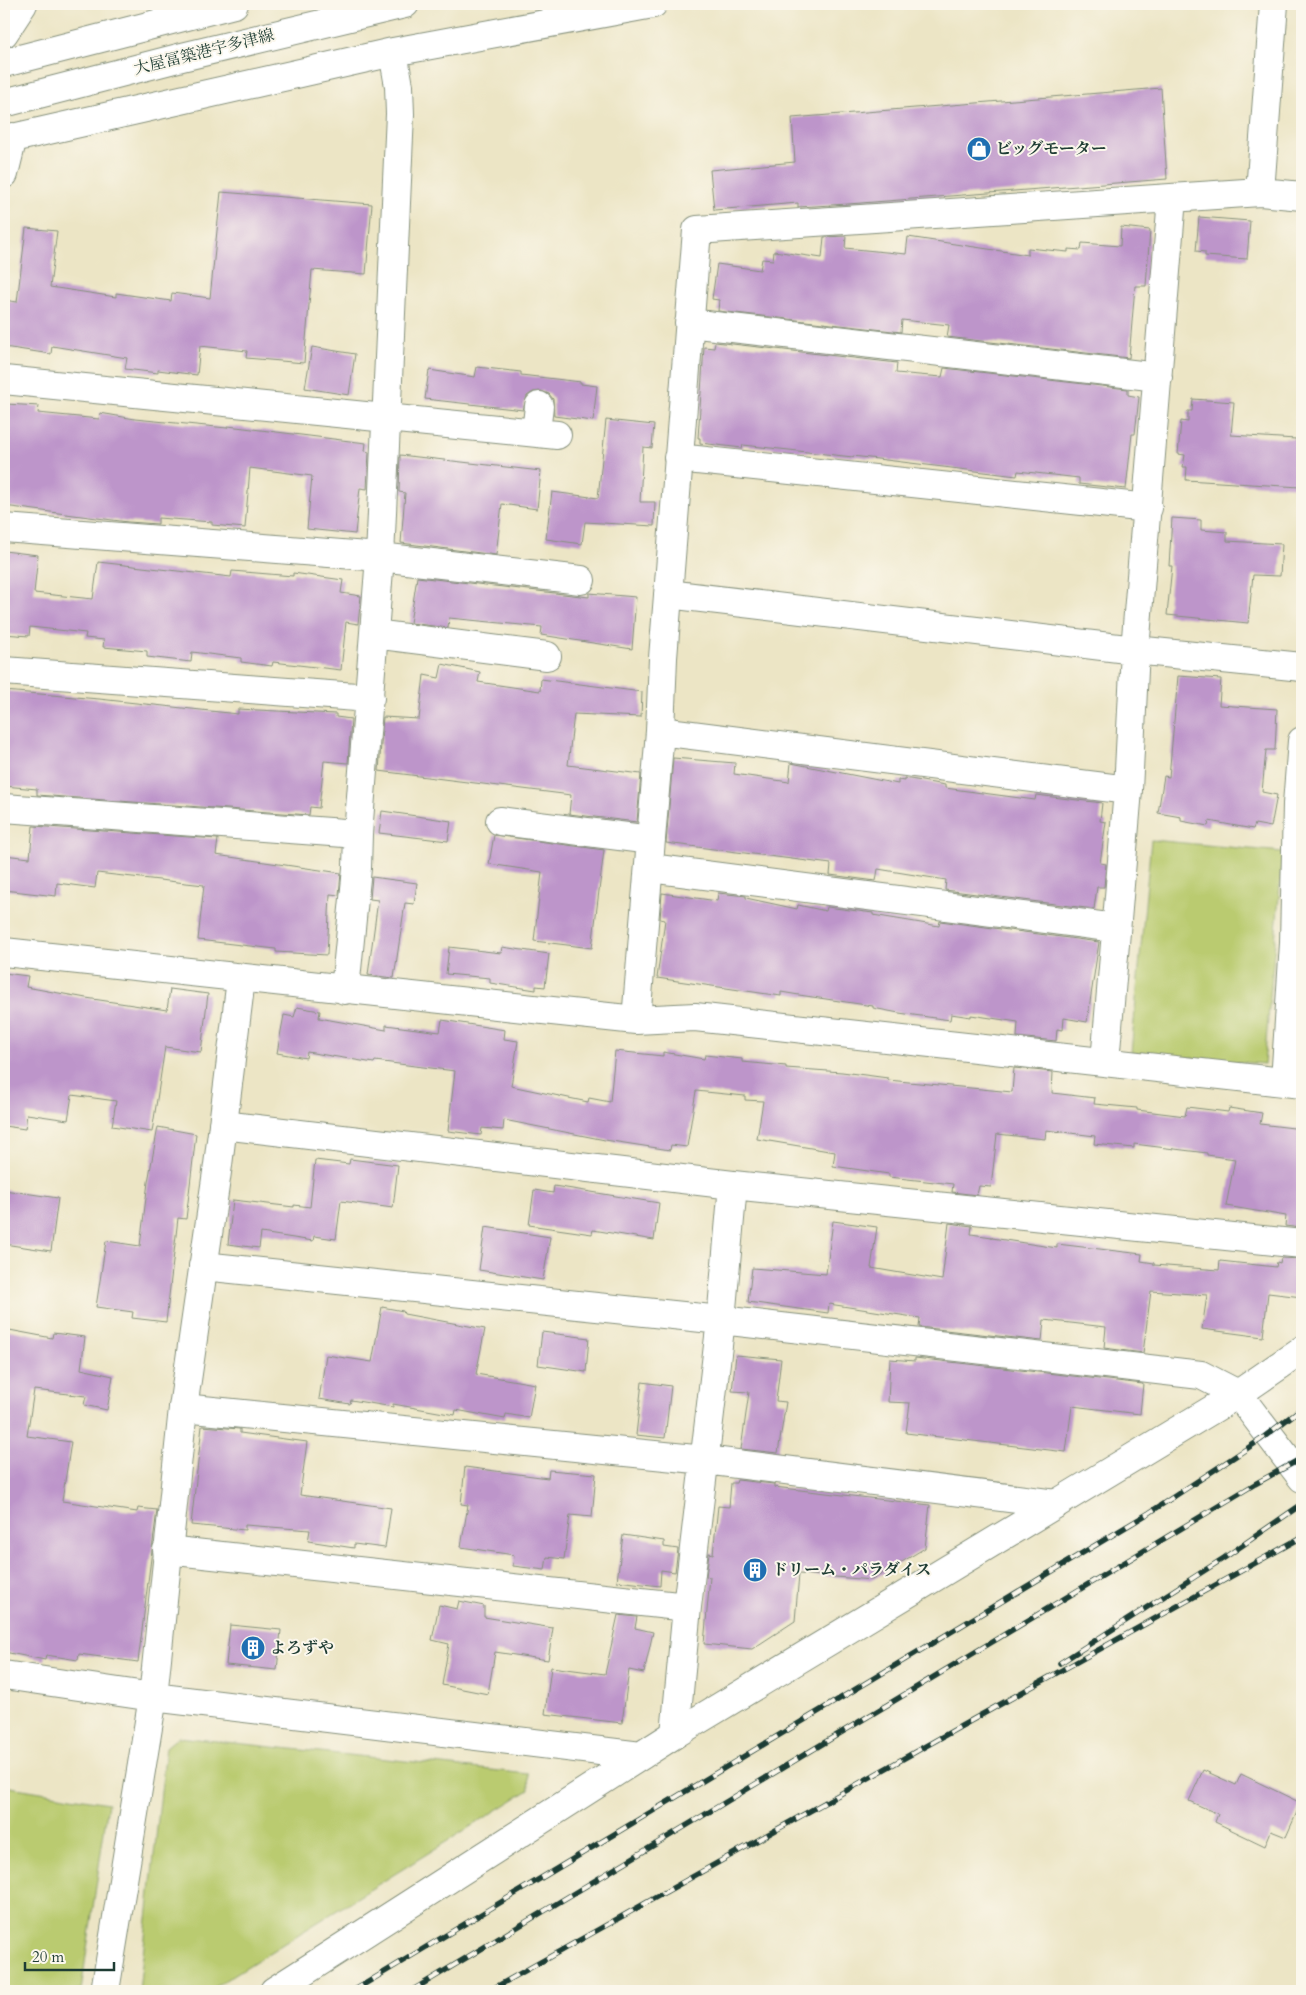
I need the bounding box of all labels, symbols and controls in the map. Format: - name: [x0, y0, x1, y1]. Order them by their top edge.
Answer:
- street label: 大屋冨築港宇多津線: [131, 24, 277, 80]
- shop icon: ビッグモーター: [966, 136, 992, 162]
- place label: ビッグモーター: [996, 138, 1107, 160]
- building icon: ドリーム・パラダイス: [742, 1557, 768, 1583]
- place label: ドリーム・パラダイス: [772, 1559, 931, 1581]
- building icon: よろずや: [240, 1635, 266, 1661]
- place label: よろずや: [270, 1637, 334, 1659]
- scale bar: [25, 1940, 114, 1972]
- text: 20 m: [32, 1947, 64, 1967]

